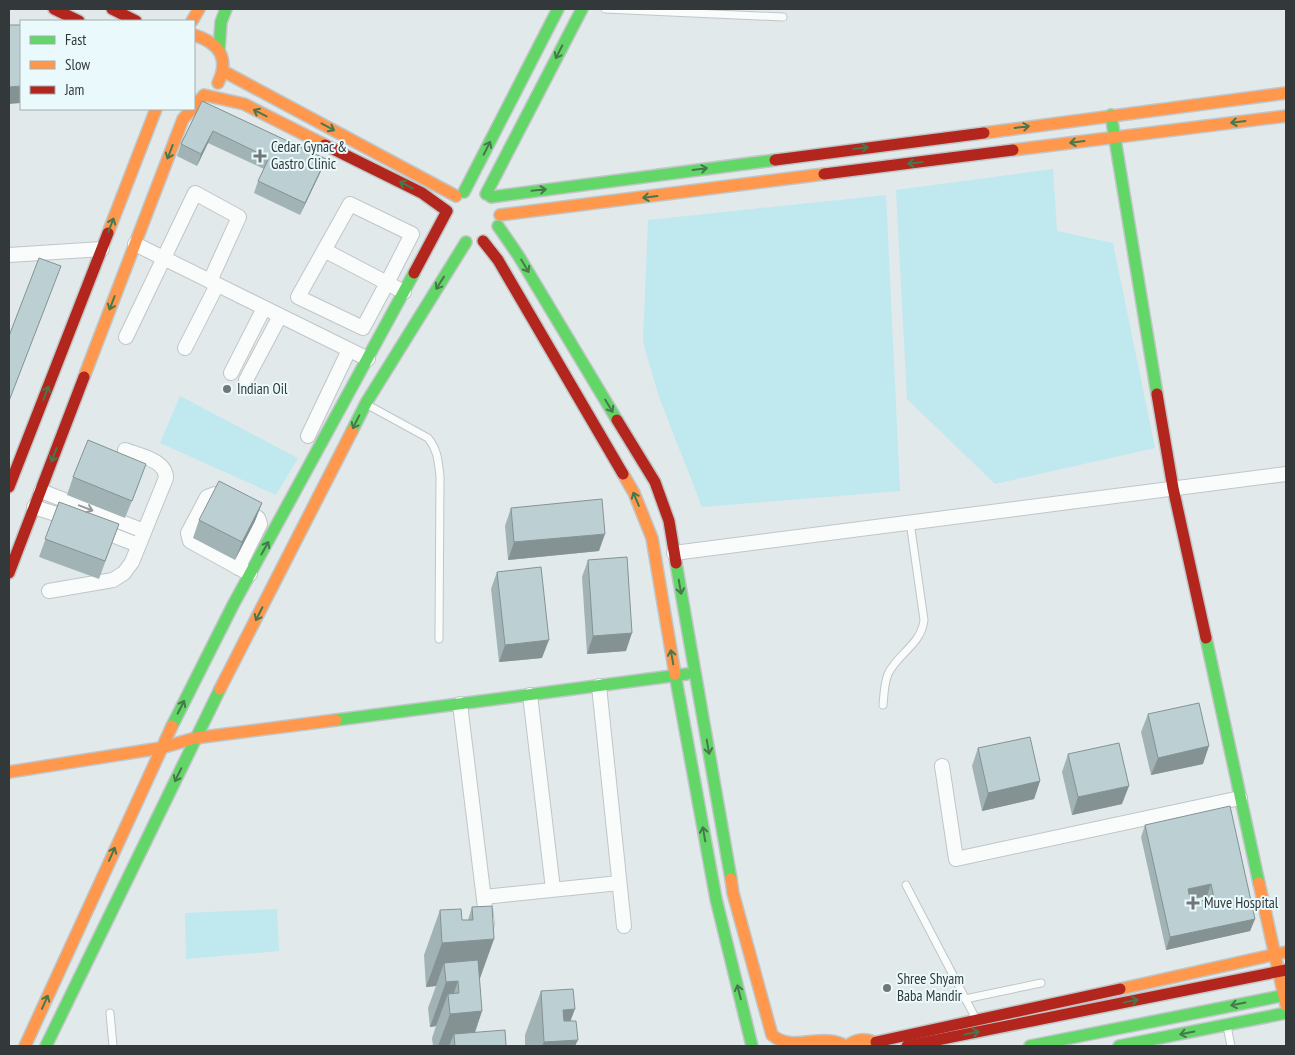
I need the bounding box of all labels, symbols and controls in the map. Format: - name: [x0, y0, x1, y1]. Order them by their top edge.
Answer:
- legend: [20, 20, 195, 110]
- text: Fast: [65, 30, 86, 49]
- one-way arrow: [554, 44, 563, 59]
- text: Slow: [65, 55, 90, 74]
- text: Jam: [64, 80, 84, 99]
- one-way arrow: [253, 108, 268, 118]
- one-way arrow: [1230, 117, 1246, 127]
- one-way arrow: [1014, 122, 1030, 132]
- one-way arrow: [320, 123, 335, 132]
- place label: Cedar Gynac & Gastro Clinic: [271, 137, 347, 173]
- one-way arrow: [1069, 137, 1085, 147]
- one-way arrow: [482, 141, 492, 156]
- one-way arrow: [165, 143, 174, 159]
- one-way arrow: [853, 143, 869, 153]
- marker: Cedar Gynac & Gastro Clinic: [253, 149, 267, 163]
- one-way arrow: [908, 158, 924, 168]
- one-way arrow: [692, 164, 708, 174]
- one-way arrow: [399, 180, 414, 189]
- one-way arrow: [530, 185, 546, 195]
- one-way arrow: [642, 192, 658, 202]
- one-way arrow: [107, 218, 116, 233]
- one-way arrow: [521, 259, 531, 273]
- one-way arrow: [435, 276, 445, 290]
- one-way arrow: [107, 295, 116, 311]
- place label: Indian Oil: [237, 379, 288, 398]
- marker: Indian Oil: [221, 383, 233, 395]
- one-way arrow: [42, 385, 51, 400]
- one-way arrow: [605, 398, 615, 412]
- one-way arrow: [351, 415, 361, 430]
- one-way arrow: [49, 447, 59, 462]
- one-way arrow: [631, 492, 640, 507]
- one-way arrow: [78, 504, 94, 513]
- one-way arrow: [260, 540, 270, 555]
- one-way arrow: [675, 579, 685, 595]
- one-way arrow: [254, 606, 263, 621]
- one-way arrow: [666, 649, 676, 665]
- one-way arrow: [177, 700, 186, 715]
- one-way arrow: [703, 739, 713, 755]
- one-way arrow: [172, 767, 182, 782]
- one-way arrow: [699, 826, 709, 842]
- one-way arrow: [108, 847, 118, 862]
- place label: Muve Hospital: [1204, 893, 1279, 912]
- marker: Muve Hospital: [1186, 896, 1200, 910]
- place label: Shree Shyam Baba Mandir: [897, 969, 964, 1005]
- marker: Shree Shyam Baba Mandir: [881, 982, 893, 994]
- one-way arrow: [734, 985, 744, 1001]
- one-way arrow: [41, 995, 50, 1010]
- one-way arrow: [1123, 996, 1139, 1006]
- one-way arrow: [1231, 1000, 1247, 1010]
- one-way arrow: [963, 1028, 979, 1038]
- one-way arrow: [1180, 1029, 1196, 1039]

